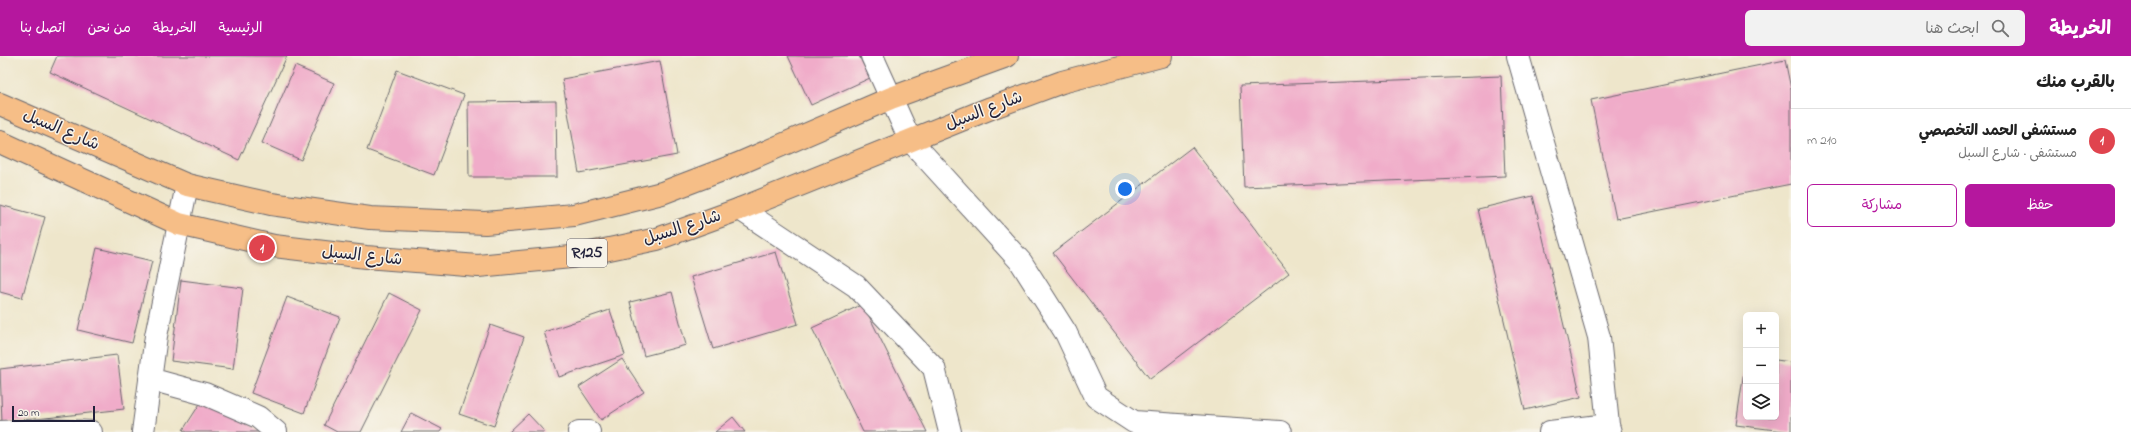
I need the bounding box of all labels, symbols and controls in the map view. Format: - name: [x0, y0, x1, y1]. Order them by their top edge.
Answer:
- search box: [1745, 10, 2025, 46]
- text: الخريطة: [2049, 16, 2111, 43]
- icon: search: [1989, 17, 2011, 39]
- text: اتصل بنا: [20, 18, 65, 39]
- text: من نحن: [87, 18, 131, 39]
- text: الخريطة: [153, 18, 197, 39]
- text: الرئيسية: [219, 18, 263, 39]
- text: ابحث هنا: [1925, 18, 1979, 40]
- text: بالقرب منك: [2036, 70, 2115, 95]
- street label: شارع السبل: [942, 85, 1026, 137]
- street label: شارع السبل: [19, 103, 103, 157]
- text: مستشفى الحمد التخصصي: [1919, 120, 2077, 142]
- text: 210 m: [1807, 131, 1837, 150]
- text: 1: [2100, 131, 2104, 150]
- text: مستشفى · شارع السبل: [1958, 144, 2077, 163]
- your location: [1115, 179, 1135, 199]
- button: مشاركة: [1807, 184, 1957, 227]
- button: حفظ: [1965, 184, 2115, 227]
- street label: شارع السبل: [640, 204, 724, 252]
- pin: 1: [249, 233, 275, 263]
- street label: شارع السبل: [320, 239, 404, 273]
- road number: R125: [567, 239, 607, 267]
- map controls: [1743, 312, 1779, 420]
- button: +: [1743, 312, 1779, 348]
- button: −: [1743, 348, 1779, 384]
- button: layers: [1743, 384, 1779, 420]
- scale bar: [12, 404, 95, 423]
- text: 20 m: [18, 405, 40, 421]

